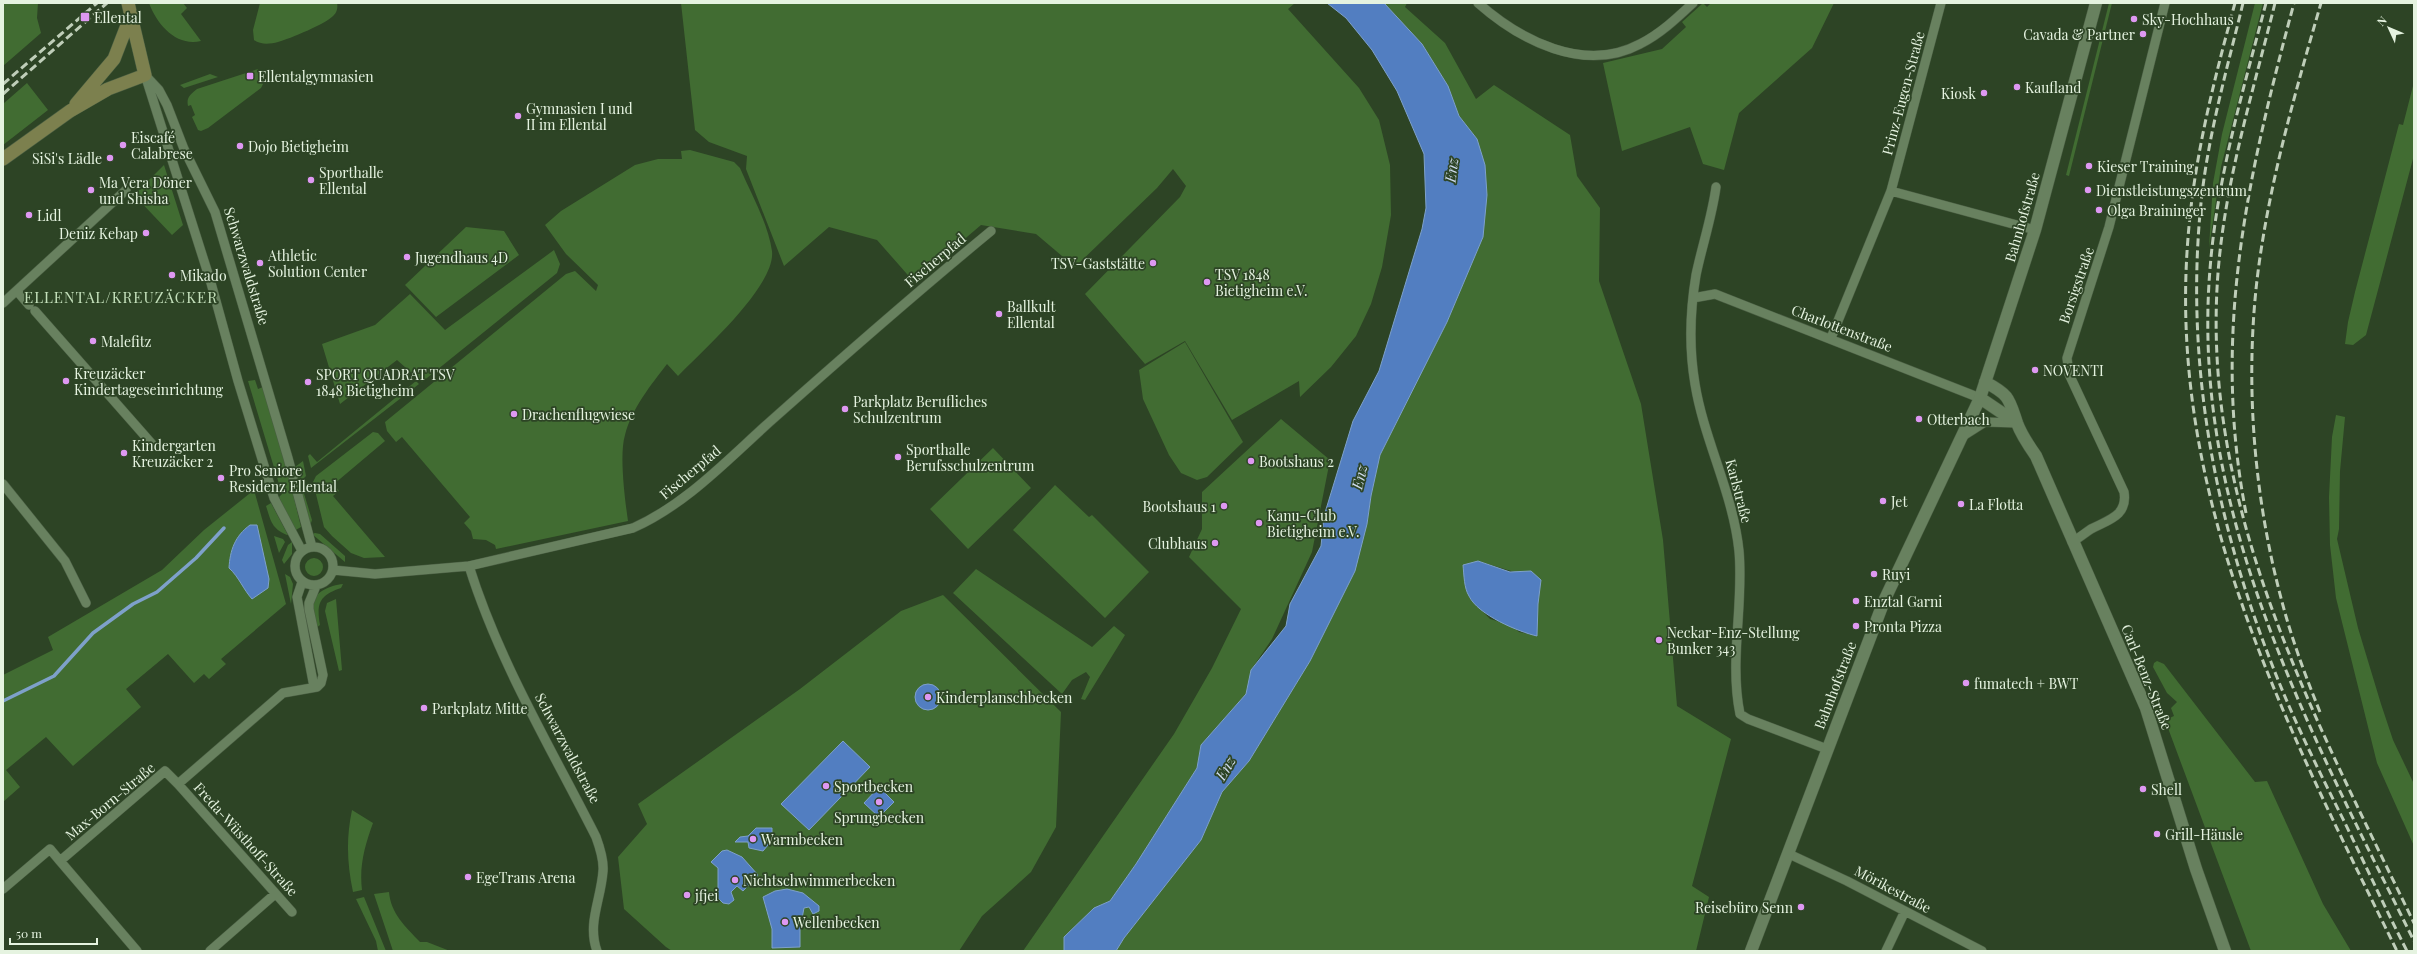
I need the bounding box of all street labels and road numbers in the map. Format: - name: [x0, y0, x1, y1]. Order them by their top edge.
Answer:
- street label: Prinz-Eugen-Straße: [1877, 29, 1929, 157]
- street label: Bahnhofstraße: [2000, 170, 2044, 264]
- street label: Schwarzwaldstraße: [220, 205, 274, 327]
- street label: Fischerpfad: [900, 229, 970, 291]
- street label: Borsigstraße: [2054, 244, 2098, 326]
- street label: Charlottenstraße: [1789, 300, 1895, 356]
- street label: Fischerpfad: [655, 441, 725, 503]
- street label: Karlstraße: [1721, 457, 1757, 525]
- street label: Carl-Benz-Straße: [2117, 621, 2177, 733]
- street label: Bahnhofstraße: [1810, 638, 1860, 732]
- street label: Schwarzwaldstraße: [531, 690, 605, 806]
- street label: Max-Born-Straße: [61, 758, 159, 844]
- street label: Freda-Wüsthoff-Straße: [190, 778, 302, 900]
- street label: Mörikestraße: [1851, 861, 1935, 917]

